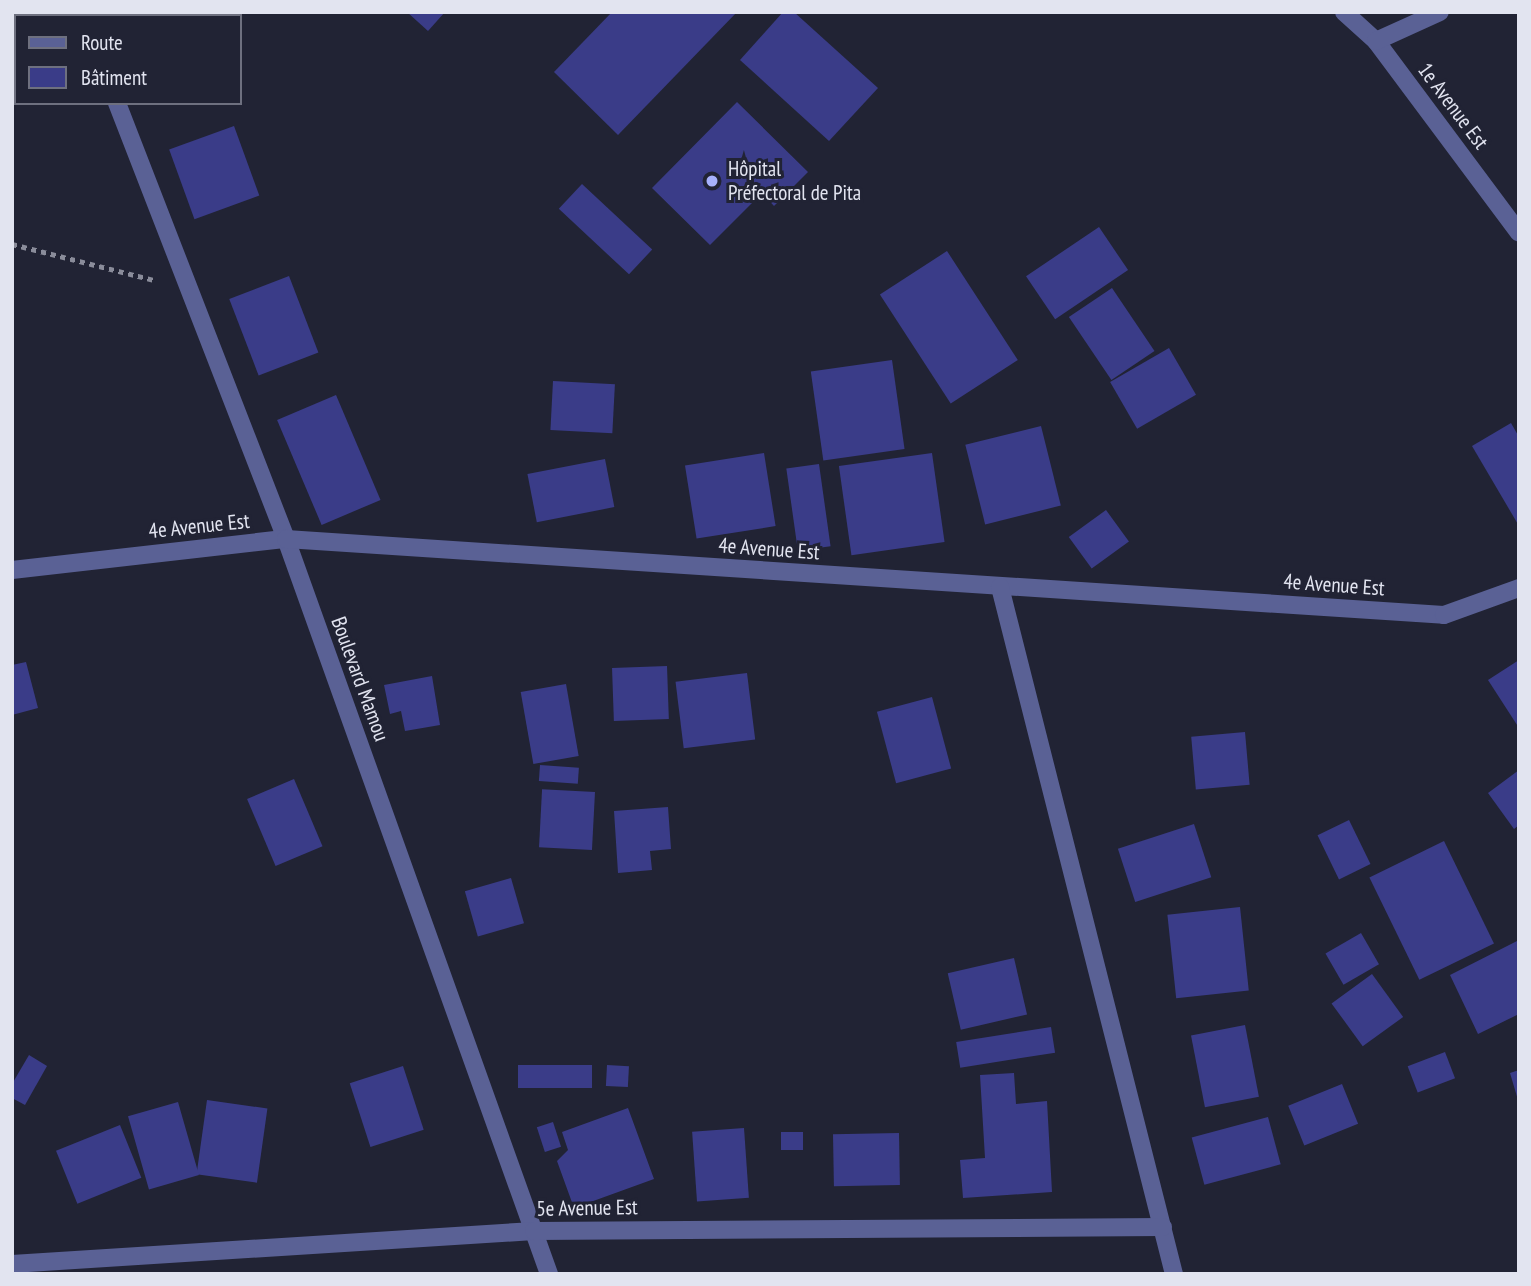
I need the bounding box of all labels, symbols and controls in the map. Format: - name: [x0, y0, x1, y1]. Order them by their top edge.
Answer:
- legend: [14, 14, 242, 105]
- text: Route: [81, 29, 123, 56]
- street label: 1e Avenue Est: [1412, 58, 1494, 154]
- text: Bâtiment: [81, 64, 147, 91]
- place label: Hôpital Préfectoral de Pita: [728, 156, 861, 206]
- marker: Hôpital Préfectoral de Pita: [702, 171, 722, 191]
- street label: 4e Avenue Est: [147, 508, 251, 544]
- street label: 4e Avenue Est: [717, 533, 821, 565]
- street label: 4e Avenue Est: [1282, 569, 1386, 601]
- street label: Boulevard Mamou: [326, 613, 394, 745]
- street label: 5e Avenue Est: [536, 1195, 638, 1221]

